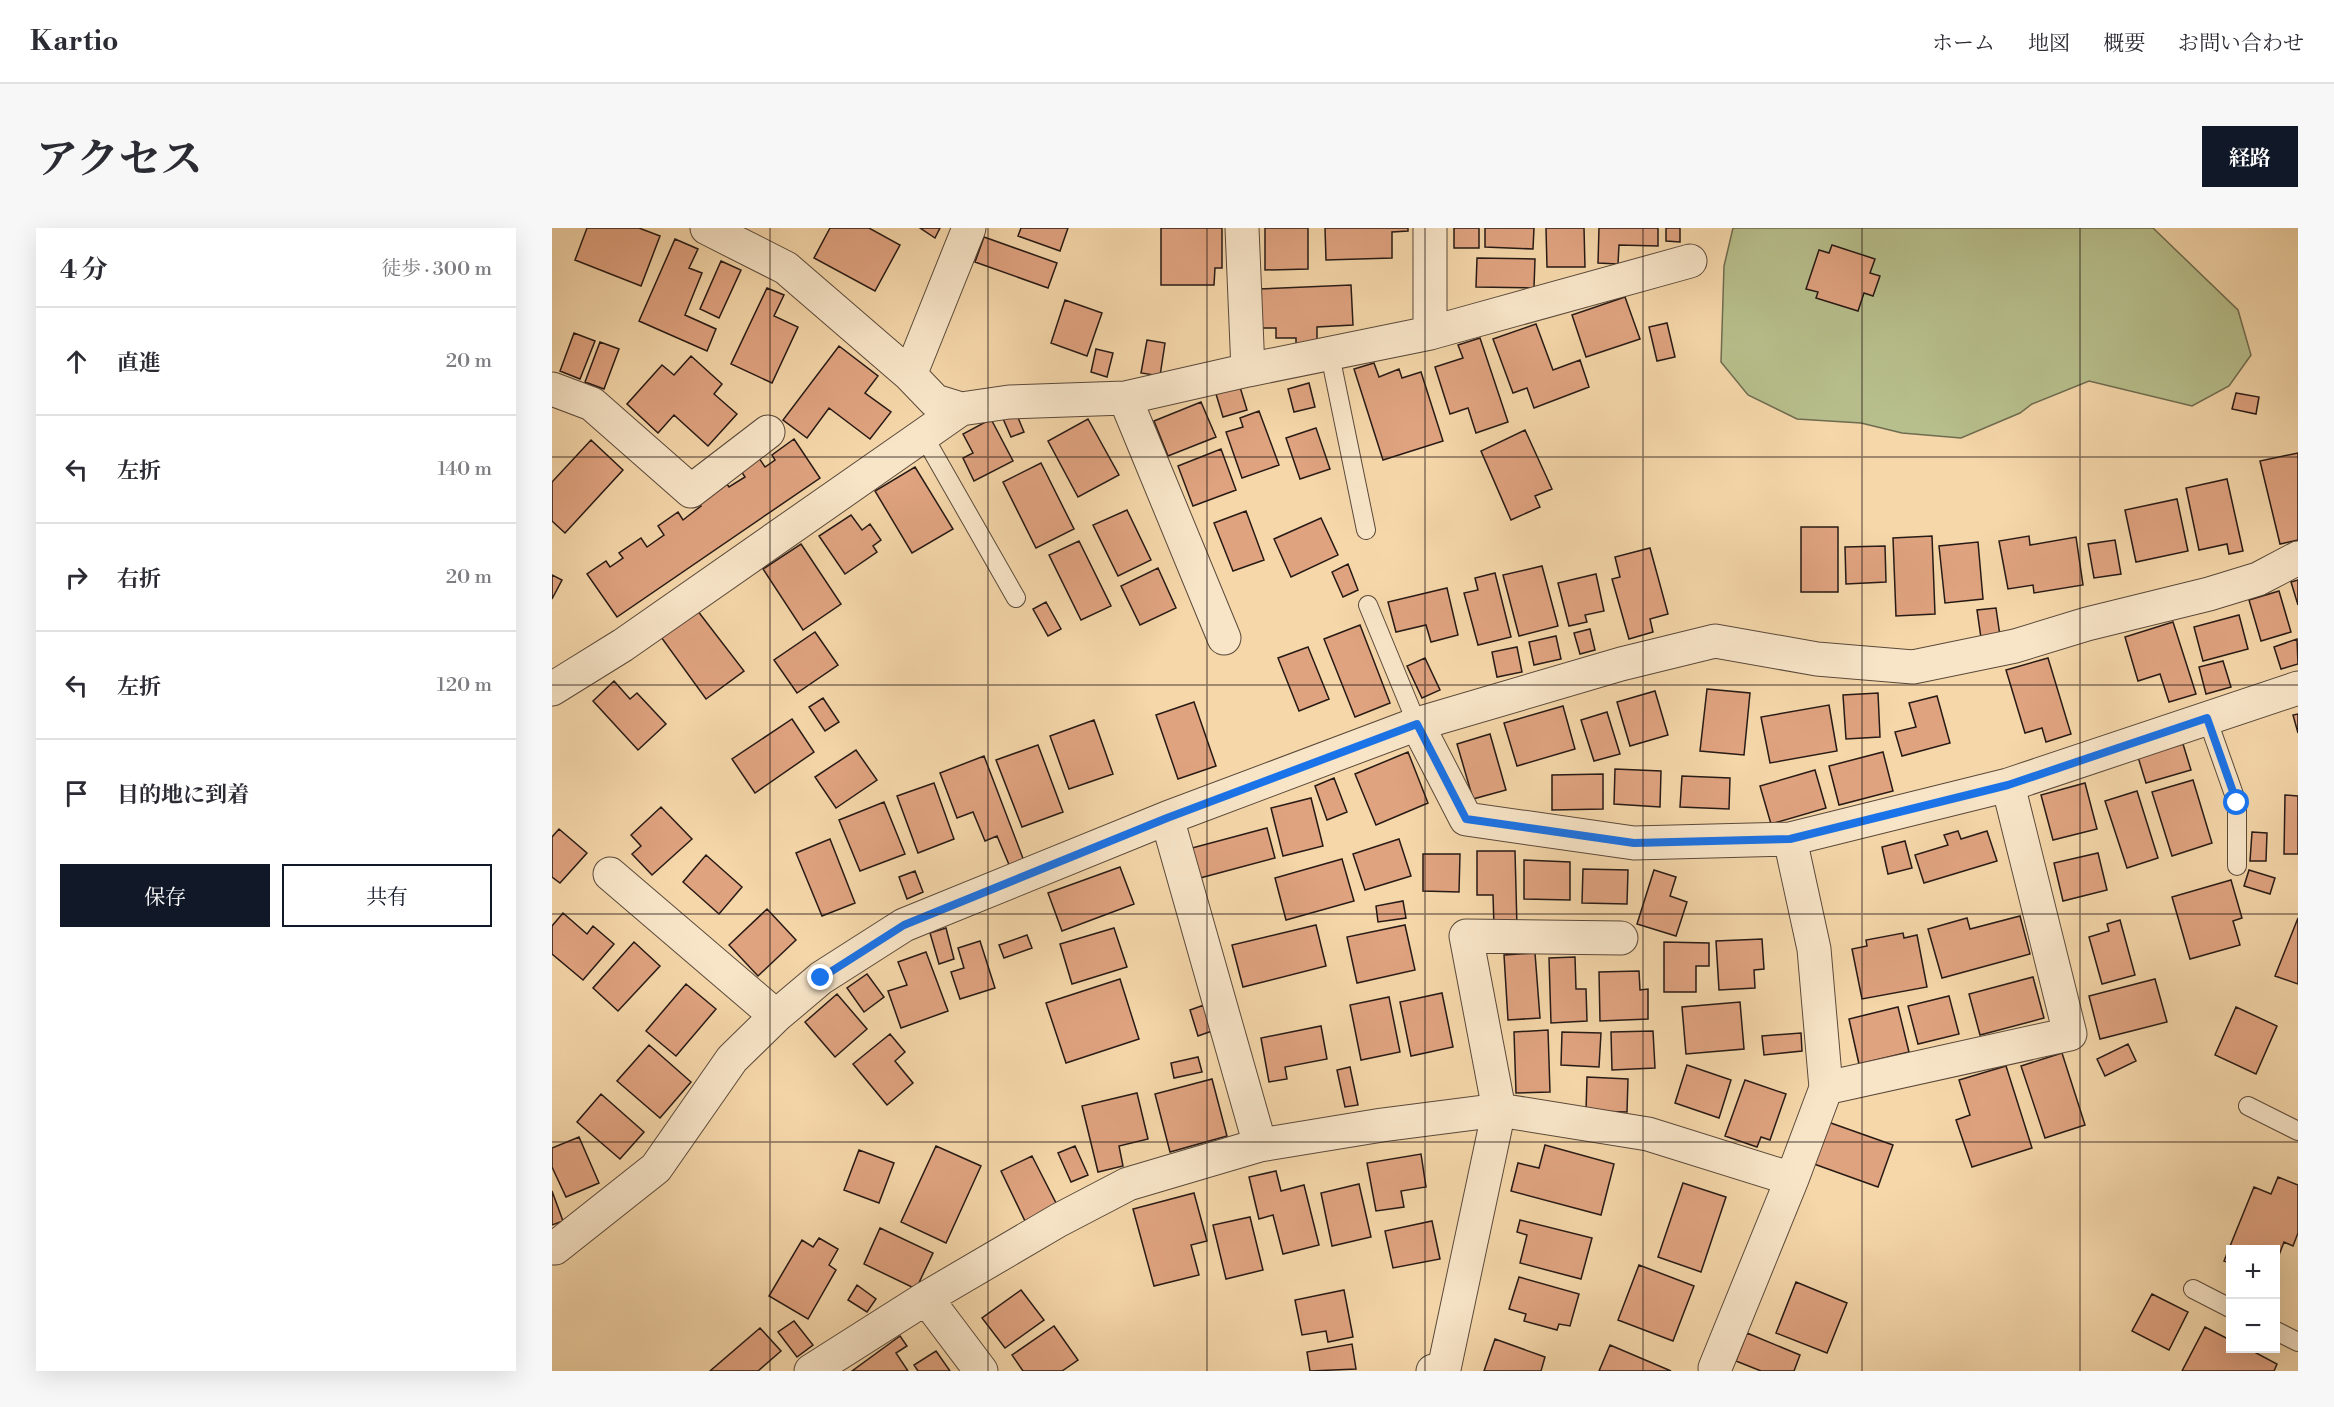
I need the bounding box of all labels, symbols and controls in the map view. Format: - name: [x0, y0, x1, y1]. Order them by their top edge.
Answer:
- text: Kartio: [30, 24, 119, 59]
- text: ホーム: [1932, 31, 1995, 57]
- text: 地図: [2028, 31, 2070, 57]
- text: 概要: [2103, 31, 2145, 57]
- text: お問い合わせ: [2178, 31, 2304, 57]
- button: 経路: [2202, 126, 2298, 187]
- text: アクセス: [36, 134, 203, 187]
- text: 4 分: [60, 254, 108, 286]
- text: 徒歩 · 300 m: [381, 257, 492, 282]
- icon: ahead: [60, 345, 93, 378]
- text: 20 m: [446, 349, 492, 374]
- text: 直進: [117, 350, 161, 377]
- icon: left: [60, 453, 93, 486]
- text: 140 m: [437, 457, 492, 482]
- text: 左折: [117, 458, 161, 485]
- icon: right: [60, 561, 93, 594]
- text: 20 m: [446, 565, 492, 590]
- text: 右折: [117, 566, 161, 593]
- icon: left: [60, 669, 93, 702]
- text: 120 m: [437, 673, 492, 698]
- text: 左折: [117, 674, 161, 701]
- icon: arrive: [60, 777, 93, 810]
- text: 目的地に到着: [117, 782, 249, 809]
- route start: [2223, 789, 2249, 815]
- button: 保存: [60, 864, 270, 927]
- button: 共有: [282, 864, 492, 927]
- route end: [807, 964, 833, 990]
- map controls: [2226, 1245, 2280, 1353]
- button: +: [2226, 1245, 2280, 1299]
- button: −: [2226, 1299, 2280, 1353]

